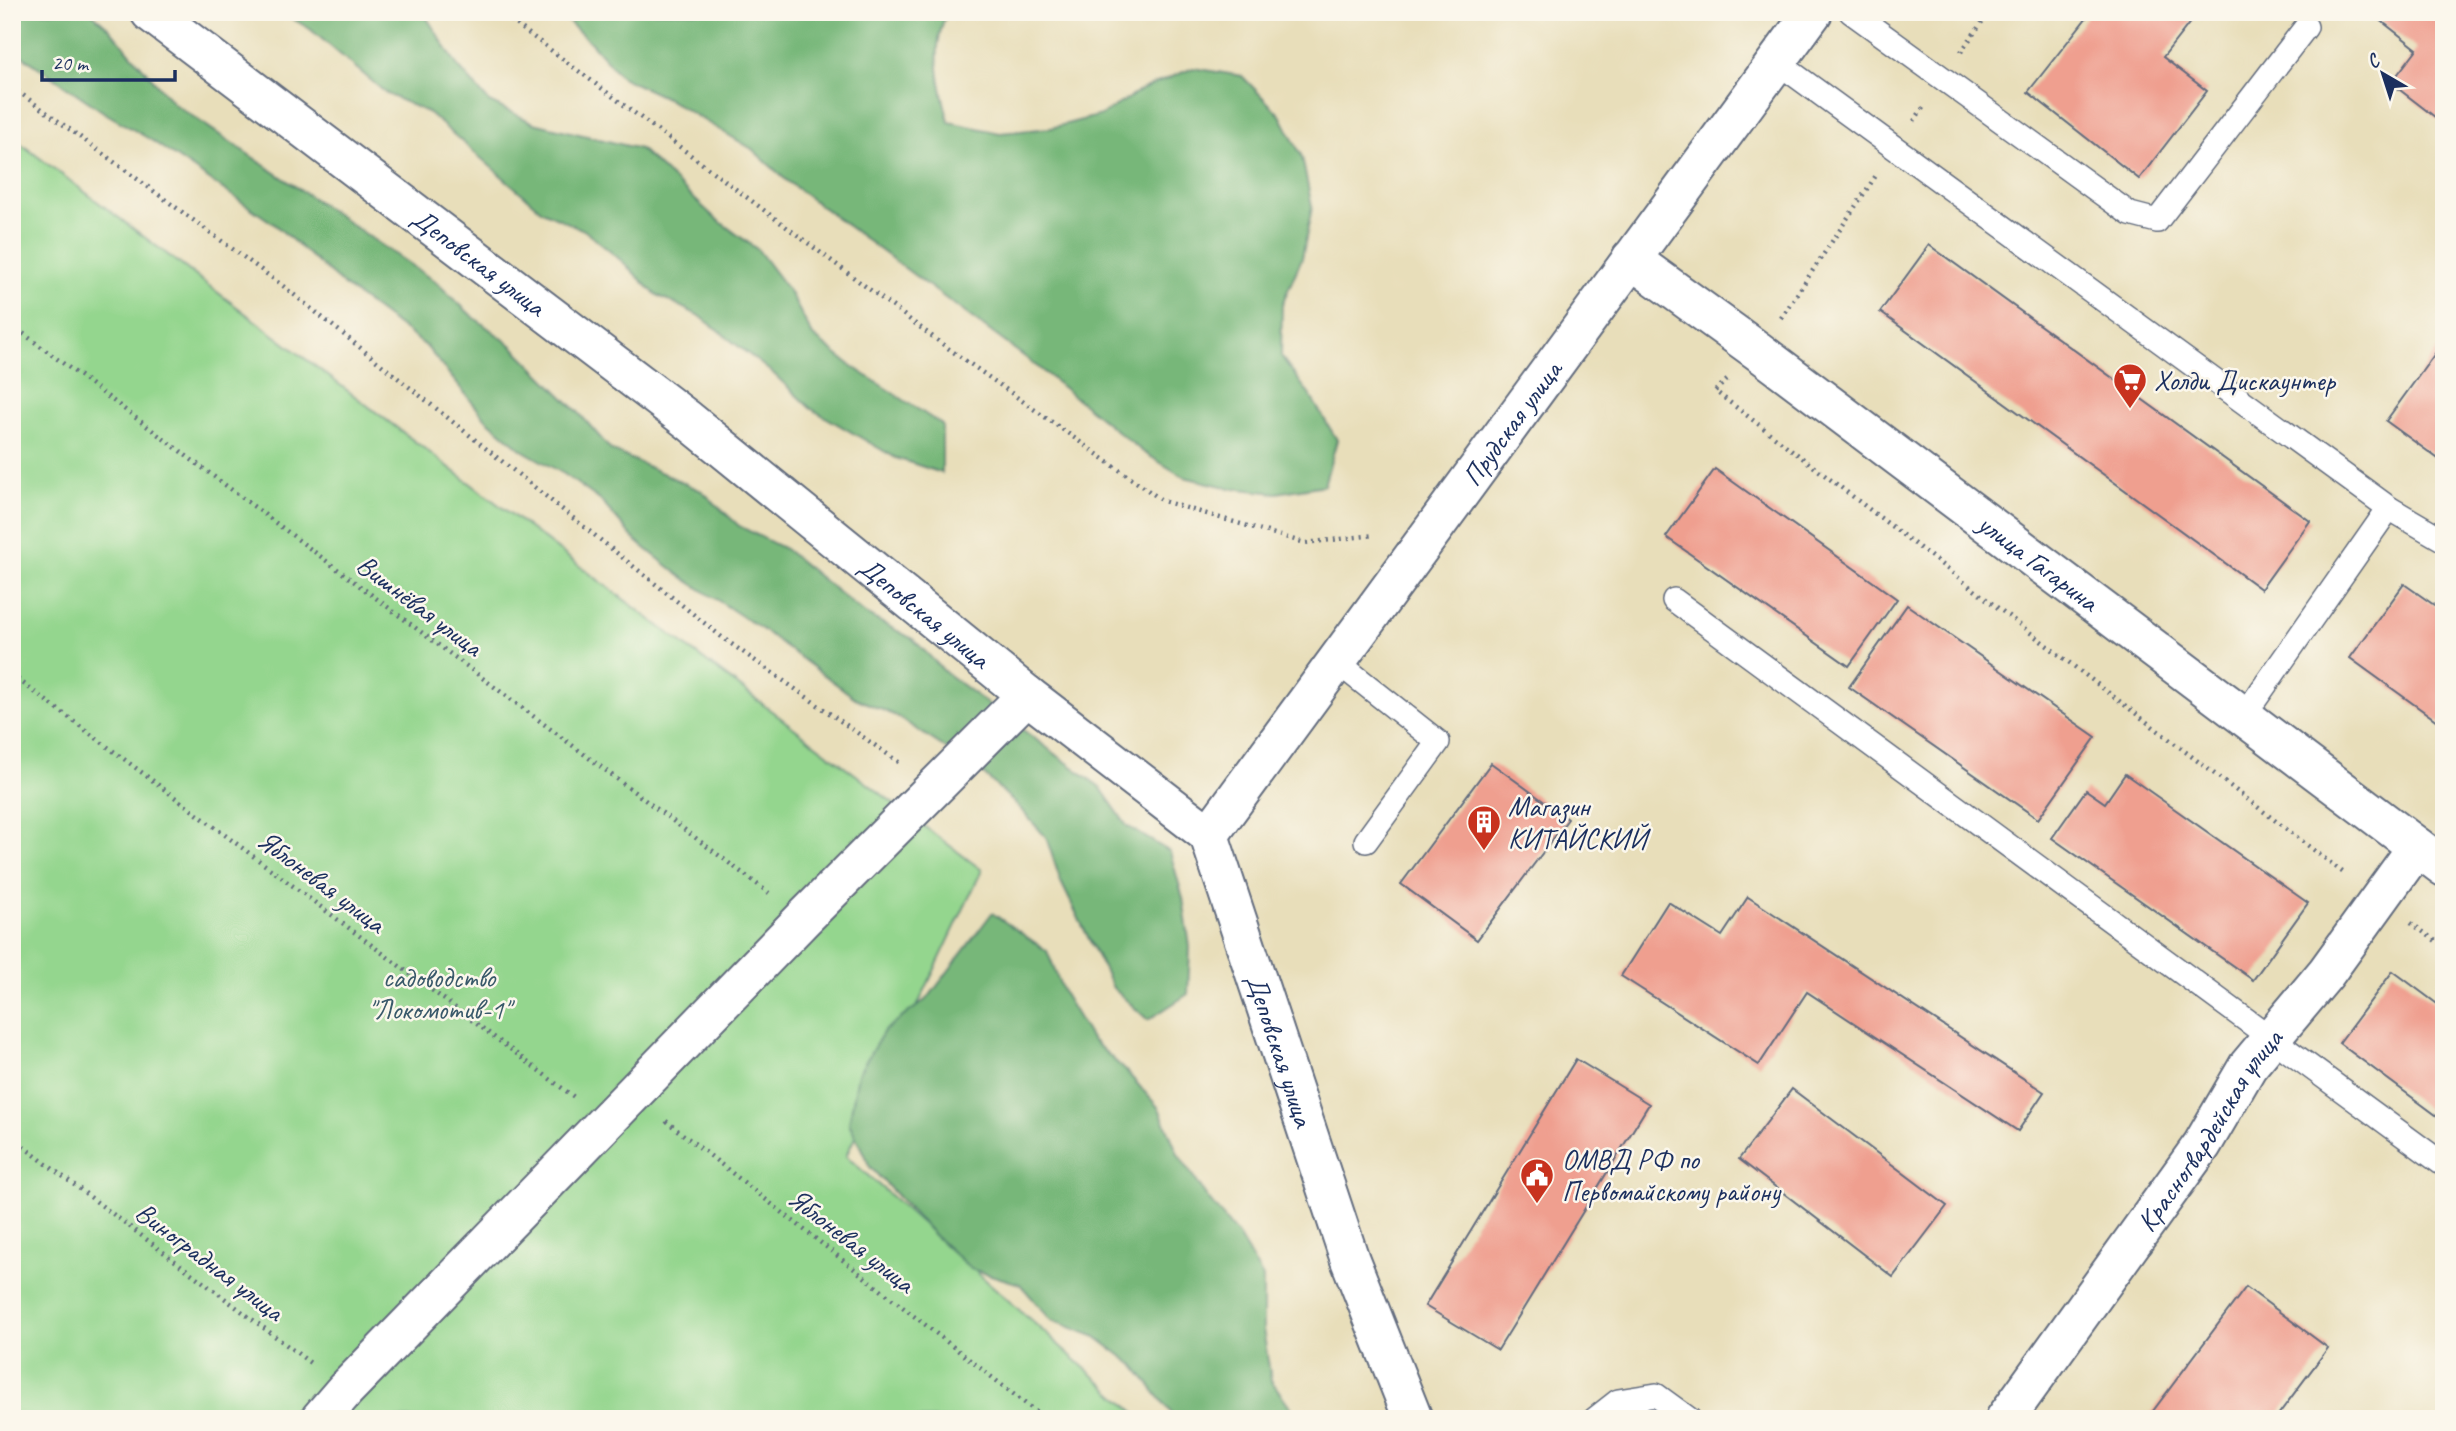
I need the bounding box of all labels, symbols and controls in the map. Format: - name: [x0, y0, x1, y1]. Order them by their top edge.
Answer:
- scale bar: [42, 38, 175, 82]
- north arrow: [2348, 38, 2418, 108]
- text: С: [2362, 48, 2386, 74]
- text: 20 m: [52, 50, 90, 76]
- street label: Деповская улица: [405, 200, 554, 325]
- street label: Прудская улица: [1454, 352, 1571, 493]
- supermarket icon: Холди Дискаунтер: [2111, 361, 2149, 410]
- place label: Холди Дискаунтер: [2154, 363, 2337, 398]
- street label: улица Гагарина: [1970, 505, 2107, 620]
- street label: Вишнёвая улица: [350, 547, 491, 665]
- street label: Деповская улица: [852, 549, 998, 677]
- place label: Магазин КИТАЙСКИЙ: [1508, 789, 1651, 856]
- building icon: Магазин КИТАЙСКИЙ: [1465, 803, 1503, 852]
- street label: Яблоневая улица: [251, 822, 394, 942]
- park label: садоводство "Локомотив-1": [368, 960, 515, 1027]
- street label: Деповская улица: [1238, 969, 1322, 1133]
- street label: Красногвардейская улица: [2129, 1020, 2291, 1238]
- place label: ОМВД РФ по Первомайскому району: [1562, 1142, 1782, 1209]
- public building icon: ОМВД РФ по Первомайскому району: [1518, 1156, 1556, 1205]
- street label: Яблоневая улица: [782, 1180, 923, 1302]
- street label: Виноградная улица: [129, 1194, 292, 1330]

